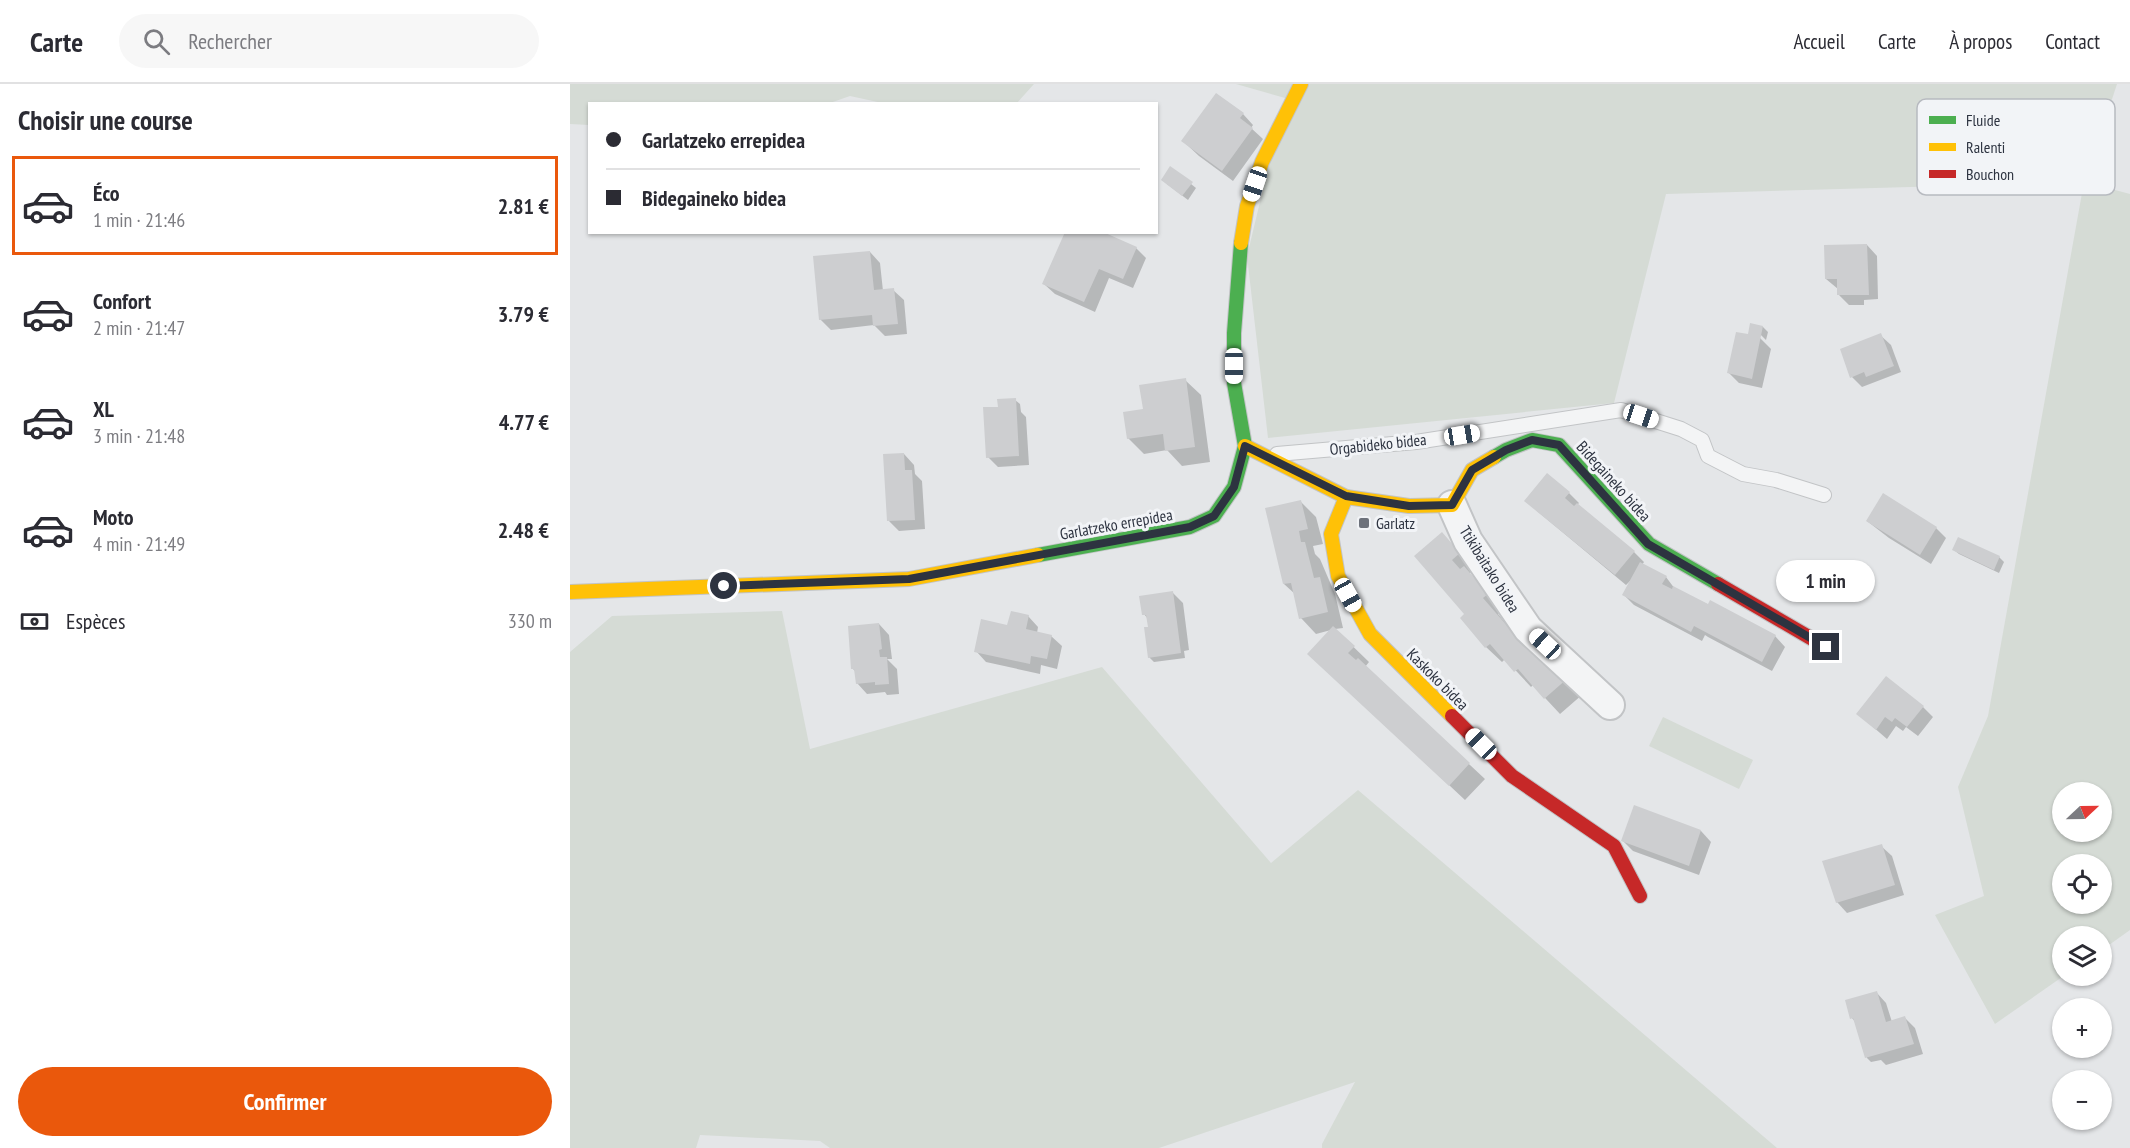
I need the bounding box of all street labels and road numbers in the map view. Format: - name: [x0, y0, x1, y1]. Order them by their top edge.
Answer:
- street label: Orgabideko bidea: [1329, 429, 1427, 459]
- street label: Bidegaineko bidea: [1573, 437, 1655, 525]
- street label: Garlatzeko errepidea: [1058, 504, 1174, 544]
- street label: Ttikibaitako bidea: [1455, 522, 1525, 616]
- street label: Kaskoko bidea: [1403, 644, 1473, 714]

